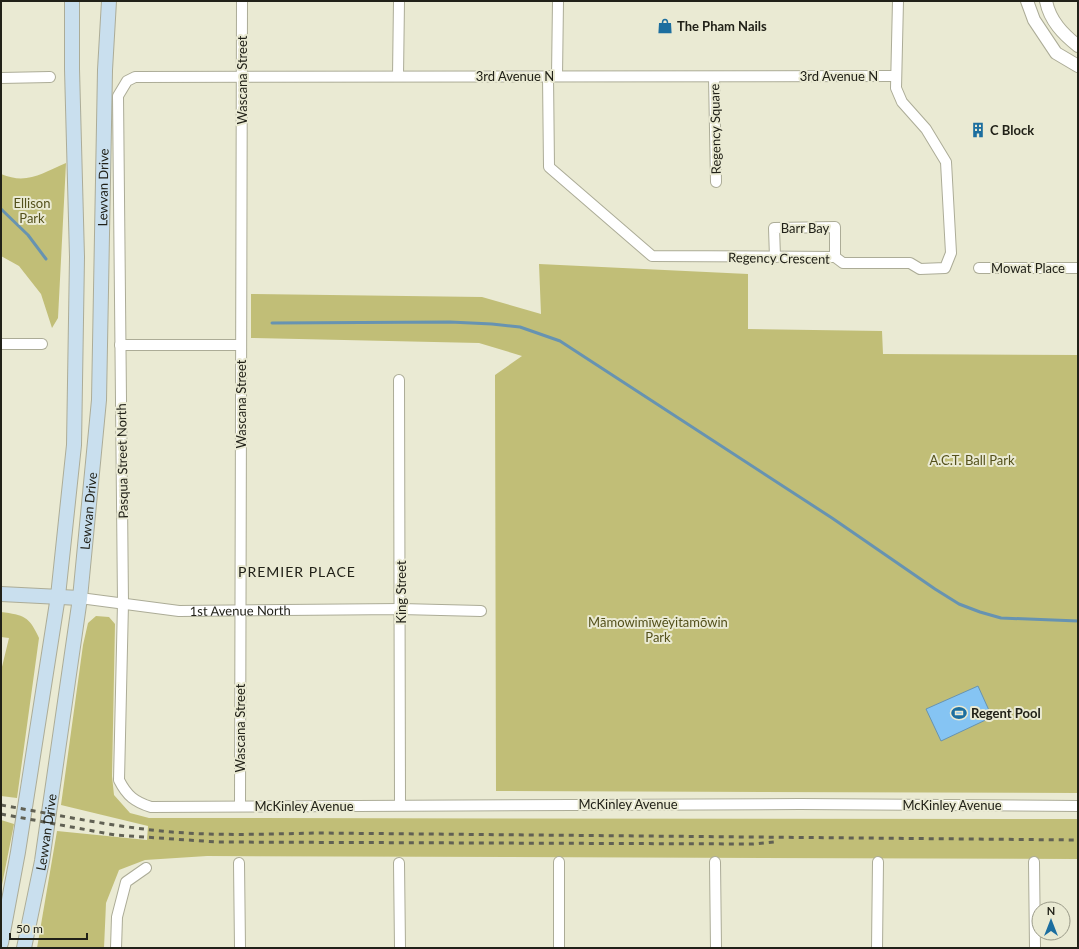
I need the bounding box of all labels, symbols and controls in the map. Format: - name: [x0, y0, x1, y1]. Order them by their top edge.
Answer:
- shop icon: The Pham Nails: [656, 17, 674, 35]
- place label: The Pham Nails: [677, 18, 767, 34]
- street label: Wascana Street: [234, 35, 250, 124]
- street label: 3rd Avenue N: [476, 68, 554, 84]
- street label: 3rd Avenue N: [800, 68, 878, 84]
- street label: Regency Square: [706, 83, 724, 174]
- building icon: C Block: [969, 121, 987, 139]
- place label: C Block: [990, 122, 1034, 138]
- street label: Lewvan Drive: [94, 148, 112, 227]
- park label: Ellison Park: [14, 195, 50, 226]
- street label: Barr Bay: [781, 220, 830, 236]
- street label: Regency Crescent: [728, 249, 830, 267]
- street label: Mowat Place: [991, 260, 1065, 276]
- street label: Wascana Street: [233, 359, 249, 448]
- street label: Pasqua Street North: [113, 403, 131, 519]
- park label: A.C.T. Ball Park: [929, 452, 1015, 468]
- street label: Lewvan Drive: [77, 471, 100, 551]
- street label: King Street: [393, 560, 409, 624]
- district label: PREMIER PLACE: [238, 563, 356, 580]
- street label: 1st Avenue North: [190, 602, 291, 619]
- park label: Māmowimīwēyitamōwin Park: [588, 614, 728, 645]
- street label: Wascana Street: [232, 683, 248, 772]
- sports icon: Regent Pool: [950, 704, 968, 722]
- place label: Regent Pool: [971, 705, 1041, 721]
- street label: Lewvan Drive: [32, 792, 60, 872]
- street label: McKinley Avenue: [578, 796, 678, 812]
- street label: McKinley Avenue: [902, 797, 1002, 813]
- street label: McKinley Avenue: [254, 798, 354, 814]
- north arrow: [1031, 901, 1071, 941]
- text: N: [1047, 904, 1055, 917]
- scale bar: [10, 915, 87, 941]
- text: 50 m: [16, 921, 43, 936]

